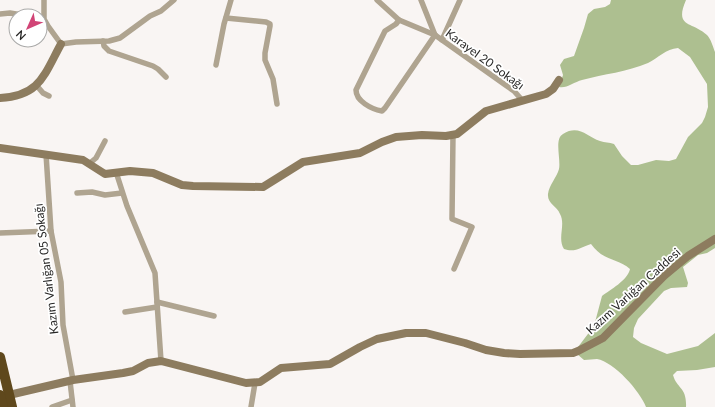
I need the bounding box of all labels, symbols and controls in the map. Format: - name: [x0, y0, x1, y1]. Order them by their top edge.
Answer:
- north arrow: [8, 8, 48, 48]
- street label: Karayel 20 Sokağı: [443, 25, 527, 93]
- text: N: [13, 28, 28, 43]
- street label: Kazım Varlığan 05 Sokağı: [31, 203, 61, 335]
- street label: Kazım Varlığan Caddesi: [583, 245, 683, 337]

